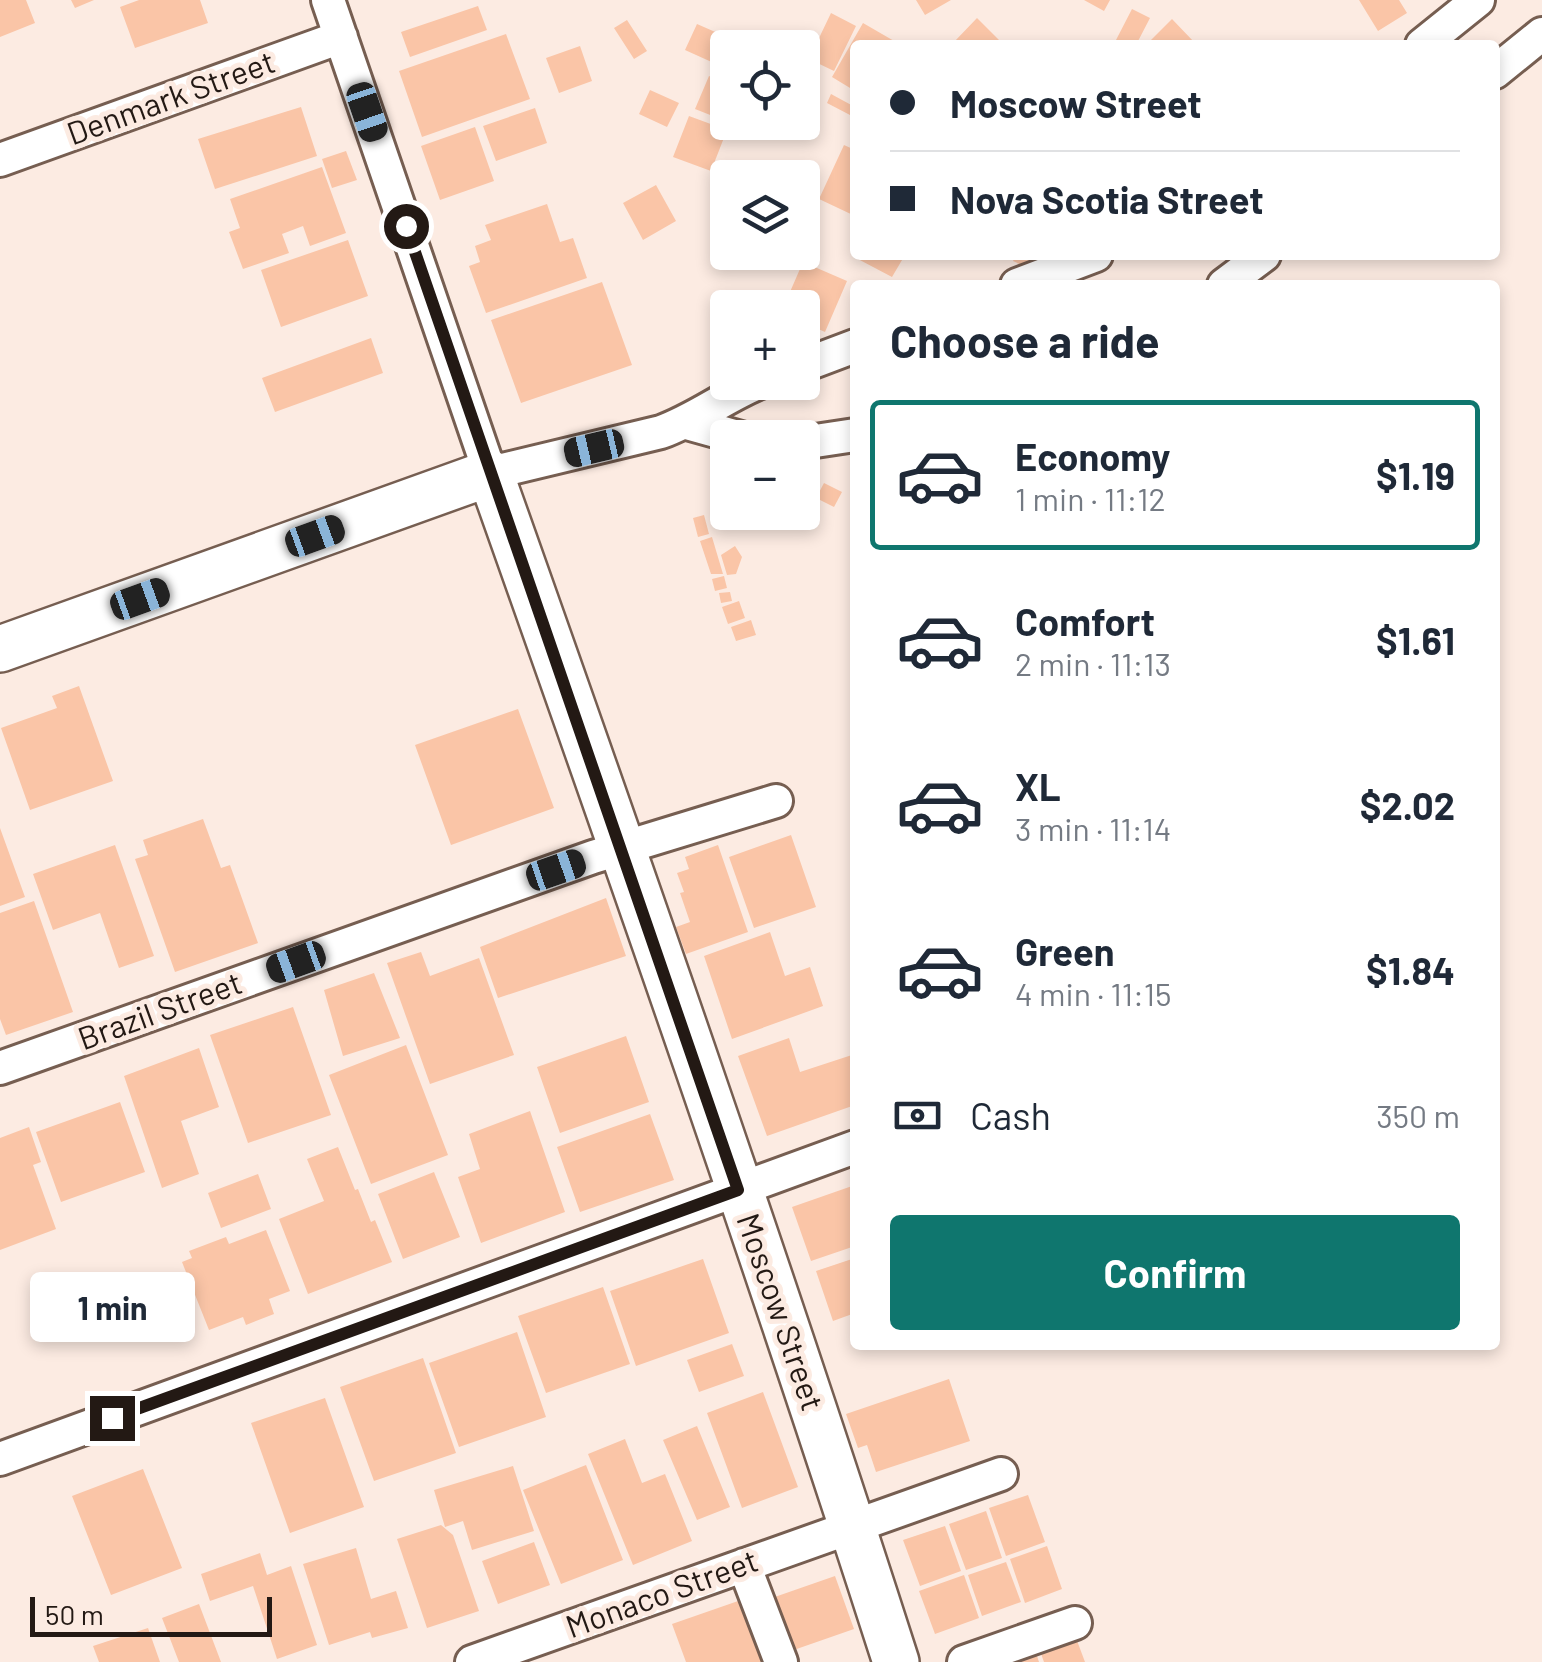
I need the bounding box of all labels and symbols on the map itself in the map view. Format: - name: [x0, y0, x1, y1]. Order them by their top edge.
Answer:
- street label: Denmark Street: [61, 41, 279, 151]
- car: [343, 79, 391, 145]
- route start: [384, 204, 429, 249]
- car: [561, 427, 627, 469]
- car: [282, 512, 348, 560]
- car: [107, 575, 173, 623]
- car: [523, 846, 589, 894]
- car: [263, 938, 329, 986]
- street label: Brazil Street: [72, 962, 246, 1056]
- street label: Moscow Street: [730, 1208, 833, 1415]
- callout: 1 min: [29, 1273, 194, 1343]
- route end: [90, 1396, 135, 1441]
- street label: Monaco Street: [560, 1540, 763, 1644]
- scale bar: [30, 1592, 272, 1636]

